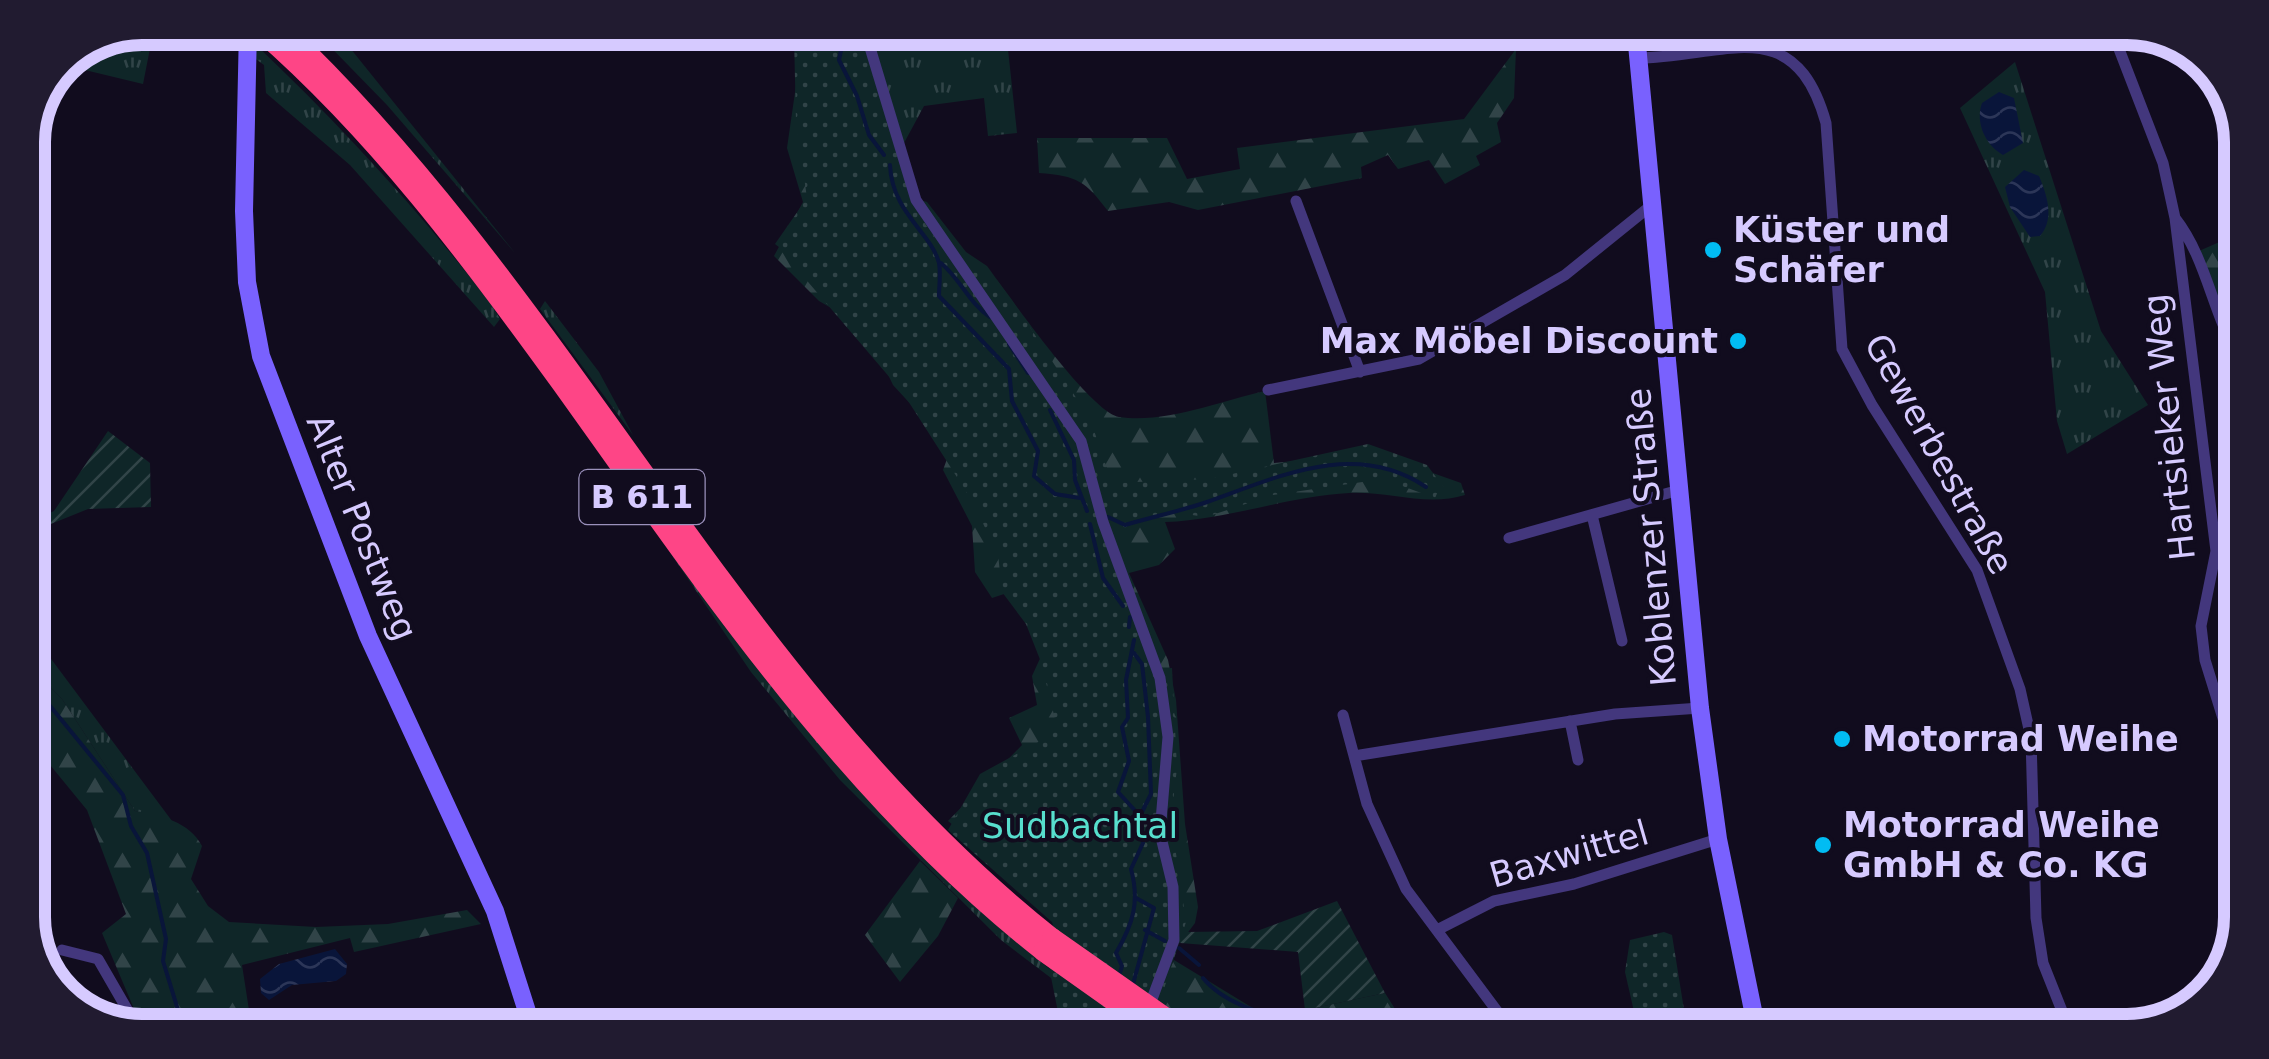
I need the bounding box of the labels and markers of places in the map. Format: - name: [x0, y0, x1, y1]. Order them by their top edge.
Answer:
- place label: Küster und Schäfer: [1733, 210, 1950, 290]
- marker: Küster und Schäfer: [1702, 239, 1724, 261]
- place label: Max Möbel Discount: [1320, 321, 1718, 361]
- marker: Max Möbel Discount: [1727, 330, 1749, 352]
- place label: Motorrad Weihe: [1862, 719, 2179, 759]
- marker: Motorrad Weihe: [1831, 728, 1853, 750]
- place label: Motorrad Weihe GmbH & Co. KG: [1843, 805, 2160, 885]
- marker: Motorrad Weihe GmbH & Co. KG: [1812, 834, 1834, 856]

